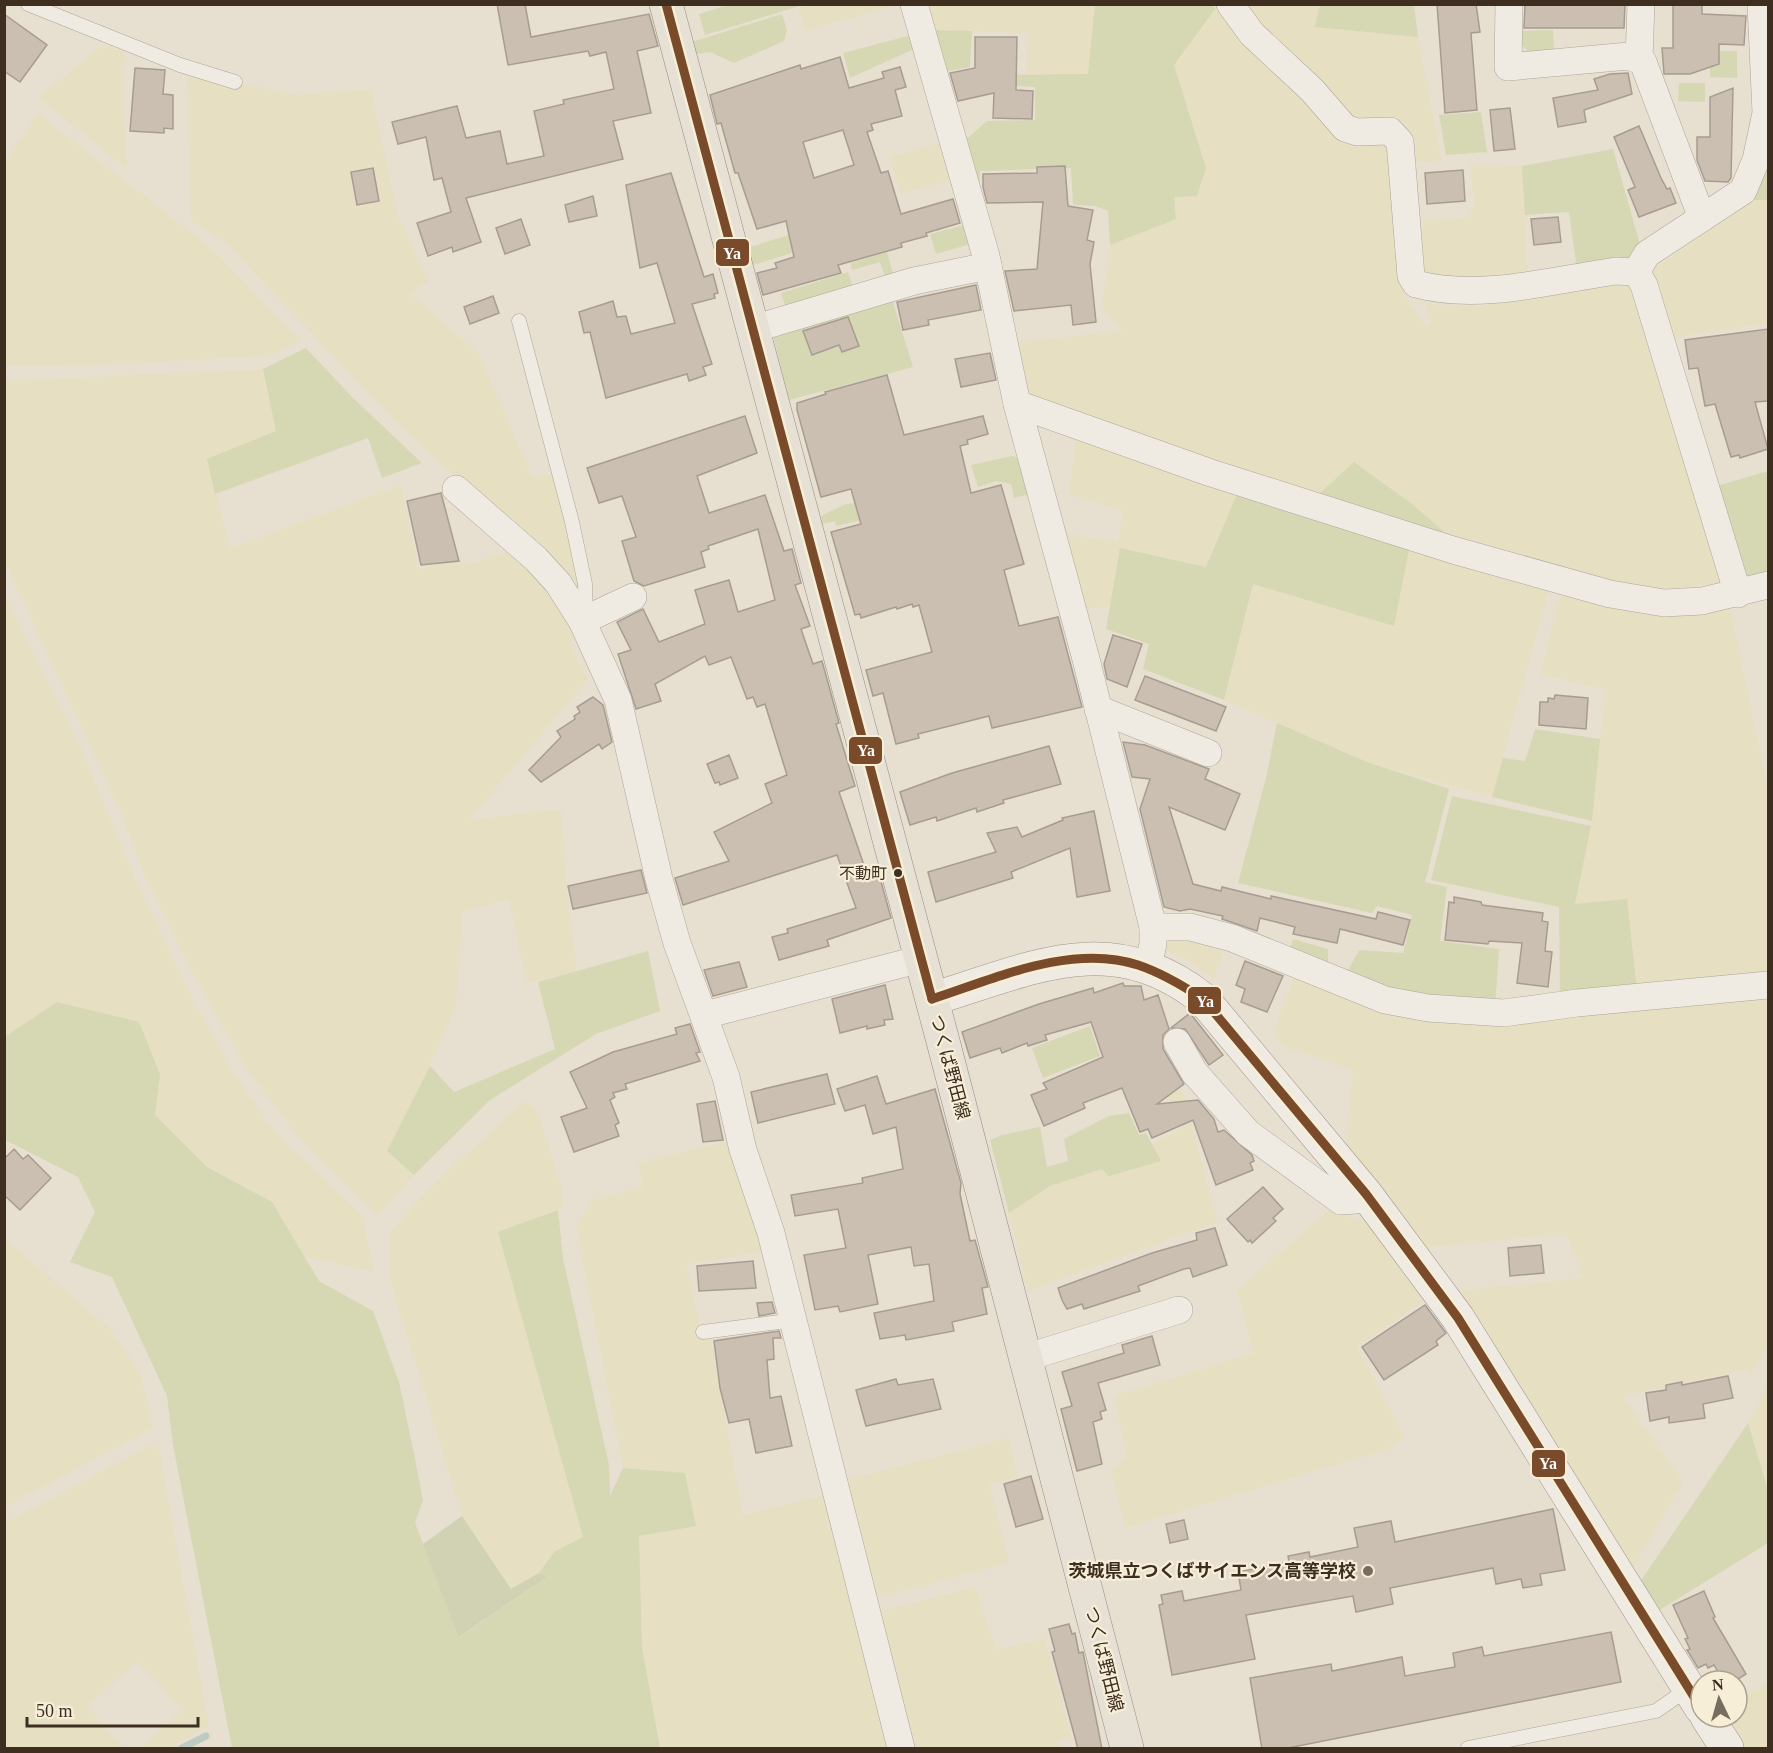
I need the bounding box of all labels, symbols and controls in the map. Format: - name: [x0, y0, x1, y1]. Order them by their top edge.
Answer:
- line badge: Ya: [715, 238, 750, 267]
- text: Ya: [723, 245, 741, 262]
- line badge: Ya: [848, 736, 883, 765]
- text: Ya: [857, 742, 875, 759]
- place label: 不動町: [839, 865, 887, 882]
- marker: 不動町: [892, 867, 904, 879]
- line badge: Ya: [1187, 986, 1222, 1015]
- text: Ya: [1196, 993, 1214, 1010]
- street label: つくば野田線: [926, 1012, 974, 1122]
- line badge: Ya: [1531, 1449, 1566, 1478]
- text: Ya: [1539, 1455, 1557, 1472]
- place label: 茨城県立つくばサイエンス高等学校: [1069, 1561, 1356, 1581]
- marker: 茨城県立つくばサイエンス高等学校: [1361, 1564, 1375, 1578]
- street label: つくば野田線: [1081, 1604, 1127, 1714]
- north arrow: [1689, 1669, 1749, 1729]
- text: N: [1711, 1676, 1725, 1694]
- scale bar: [27, 1690, 198, 1728]
- text: 50 m: [36, 1701, 73, 1721]

